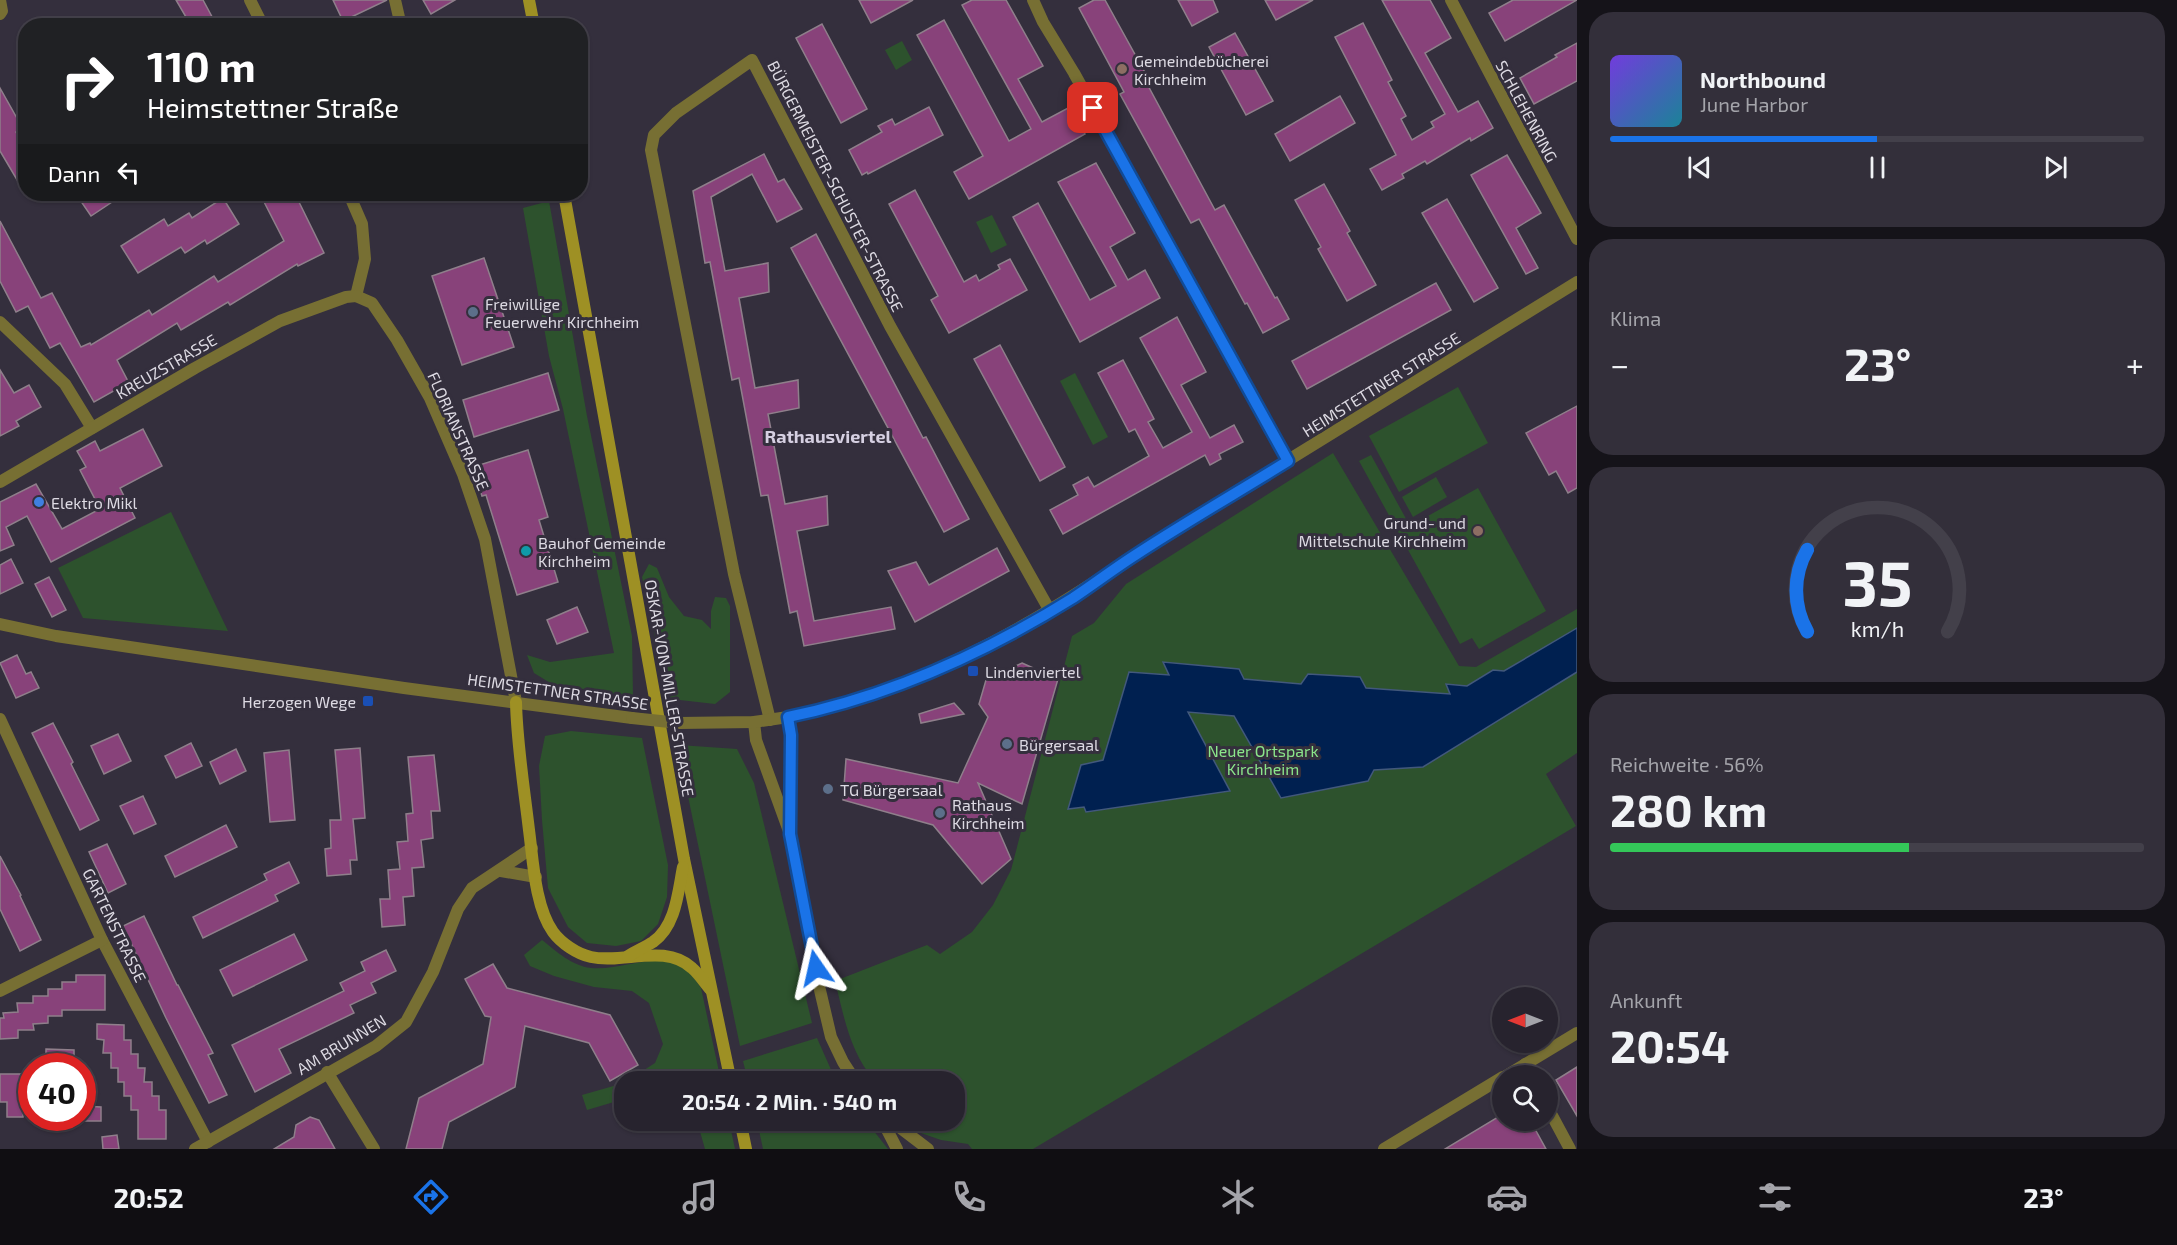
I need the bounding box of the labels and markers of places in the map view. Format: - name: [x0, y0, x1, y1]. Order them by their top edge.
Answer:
- place label: Gemeindebücherei Kirchheim: [1134, 51, 1269, 88]
- marker: Gemeindebücherei Kirchheim: [1115, 62, 1129, 76]
- pin: [1067, 82, 1118, 133]
- place label: Freiwillige Feuerwehr Kirchheim: [485, 294, 639, 331]
- marker: Freiwillige Feuerwehr Kirchheim: [466, 305, 480, 319]
- place label: Elektro Mikl: [51, 493, 138, 512]
- marker: Elektro Mikl: [32, 495, 46, 509]
- place label: Grund- und Mittelschule Kirchheim: [1299, 513, 1466, 550]
- marker: Grund- und Mittelschule Kirchheim: [1471, 524, 1485, 538]
- place label: Bauhof Gemeinde Kirchheim: [538, 533, 666, 570]
- marker: Bauhof Gemeinde Kirchheim: [519, 544, 533, 558]
- place label: Lindenviertel: [985, 662, 1081, 681]
- marker: Lindenviertel: [966, 664, 980, 678]
- place label: Herzogen Wege: [242, 692, 356, 711]
- marker: Herzogen Wege: [361, 694, 375, 708]
- place label: Bürgersaal: [1019, 735, 1099, 754]
- marker: Bürgersaal: [1000, 737, 1014, 751]
- place label: TG Bürgersaal: [840, 780, 943, 799]
- marker: TG Bürgersaal: [821, 782, 835, 796]
- place label: Rathaus Kirchheim: [952, 795, 1025, 832]
- marker: Rathaus Kirchheim: [933, 806, 947, 820]

